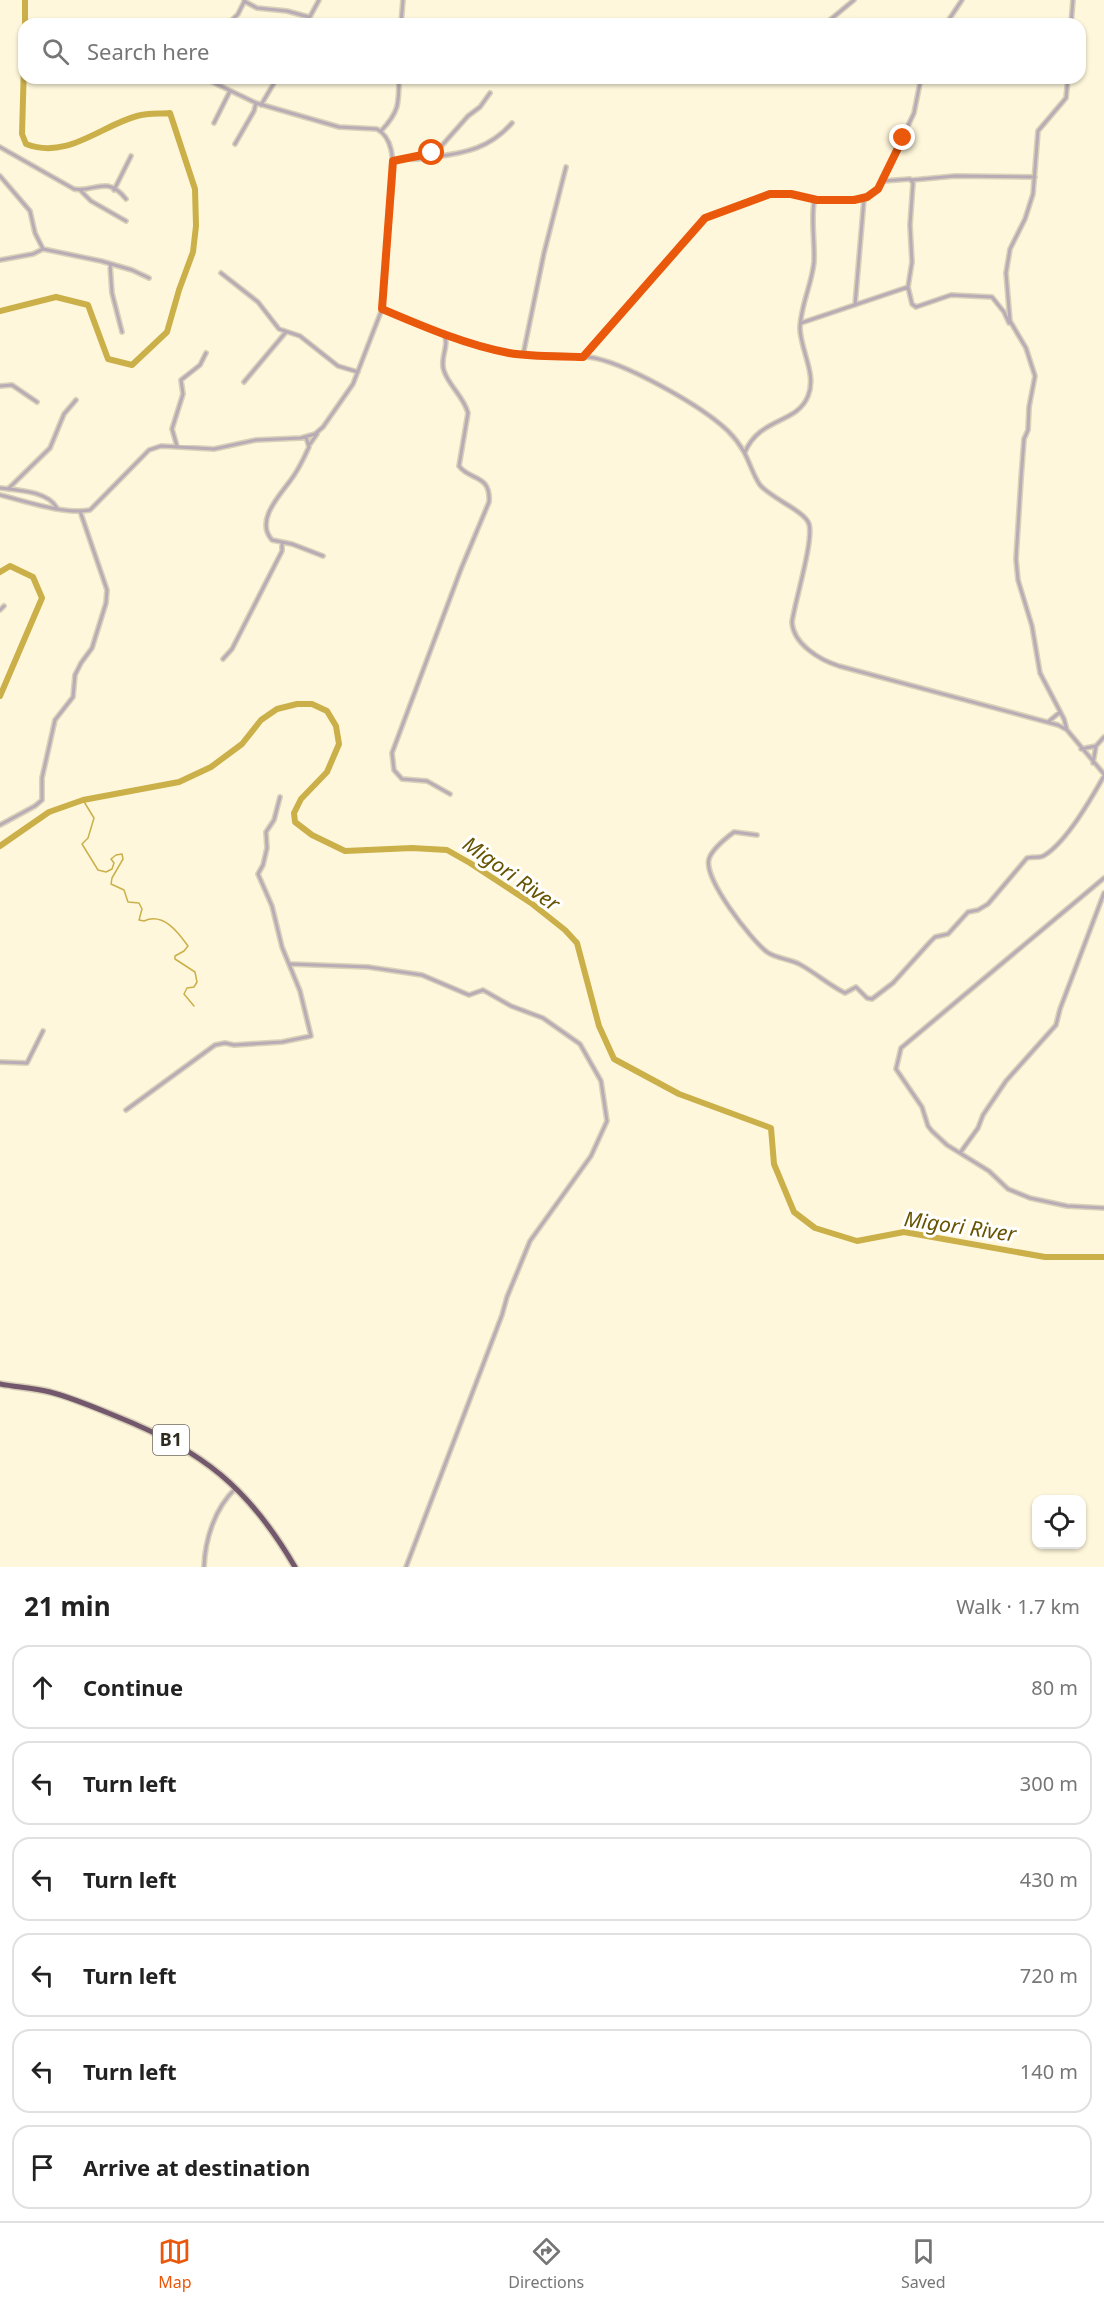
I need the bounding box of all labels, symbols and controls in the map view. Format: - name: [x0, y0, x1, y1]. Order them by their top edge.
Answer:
- search box: [18, 18, 1086, 84]
- icon: search: [39, 35, 72, 68]
- text: Search here: [87, 36, 209, 66]
- route end: [889, 124, 915, 150]
- route start: [418, 139, 444, 165]
- water label: Migori River: [458, 829, 567, 918]
- water label: Migori River: [903, 1204, 1019, 1248]
- road number: B1: [153, 1425, 189, 1455]
- map controls: [1032, 1495, 1086, 1549]
- button: locate: [1032, 1495, 1086, 1549]
- text: 21 min: [24, 1588, 111, 1624]
- text: Walk · 1.7 km: [956, 1593, 1080, 1620]
- icon: ahead: [26, 1671, 59, 1704]
- text: Continue: [83, 1672, 183, 1702]
- text: 80 m: [1031, 1674, 1078, 1701]
- icon: left: [26, 1767, 59, 1800]
- text: Turn left: [83, 1768, 177, 1798]
- text: 300 m: [1020, 1770, 1078, 1797]
- icon: left: [26, 1863, 59, 1896]
- text: Turn left: [83, 1864, 177, 1894]
- text: 430 m: [1020, 1866, 1078, 1893]
- icon: left: [26, 1959, 59, 1992]
- text: Turn left: [83, 1960, 177, 1990]
- text: 720 m: [1020, 1962, 1078, 1989]
- icon: left: [26, 2055, 59, 2088]
- text: Turn left: [83, 2056, 177, 2086]
- text: 140 m: [1020, 2058, 1078, 2085]
- icon: arrive: [26, 2151, 59, 2184]
- text: Arrive at destination: [83, 2152, 310, 2182]
- tab: Map: [158, 2235, 192, 2293]
- tab: Directions: [508, 2235, 584, 2293]
- tab: Saved: [901, 2235, 946, 2293]

